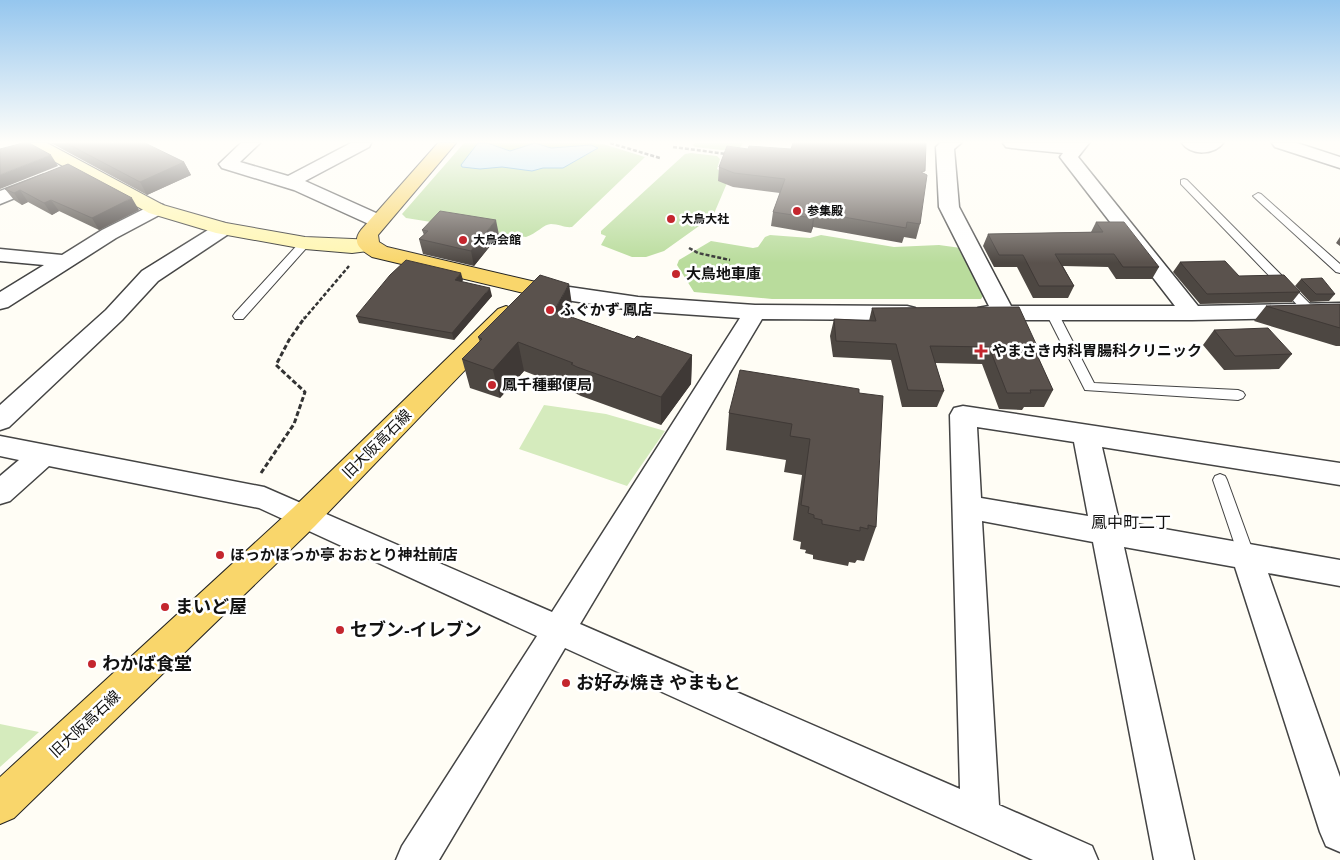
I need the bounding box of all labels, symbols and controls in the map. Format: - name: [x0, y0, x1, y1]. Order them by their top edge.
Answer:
- place label: 参集殿: [807, 204, 843, 218]
- marker: 参集殿: [791, 205, 803, 217]
- place label: 大鳥大社: [681, 212, 729, 226]
- marker: 大鳥大社: [665, 213, 677, 225]
- place label: 大鳥会館: [473, 233, 521, 247]
- marker: 大鳥会館: [457, 234, 469, 246]
- place label: 大鳥地車庫: [686, 265, 761, 283]
- marker: 大鳥地車庫: [670, 268, 682, 280]
- place label: ふぐかず 鳳店: [560, 301, 653, 319]
- marker: ふぐかず 鳳店: [544, 304, 556, 316]
- place label: やまさき内科胃腸科クリニック: [992, 342, 1202, 360]
- marker: やまさき内科胃腸科クリニック: [974, 344, 988, 358]
- place label: 鳳千種郵便局: [502, 376, 592, 394]
- marker: 鳳千種郵便局: [486, 379, 498, 391]
- street label: 旧大阪高石線: [339, 406, 415, 482]
- district label: 鳳中町二丁: [1091, 513, 1171, 532]
- place label: ほっかほっか亭 おおとり神社前店: [230, 546, 458, 564]
- marker: ほっかほっか亭 おおとり神社前店: [214, 549, 226, 561]
- place label: まいど屋: [175, 596, 247, 618]
- marker: まいど屋: [159, 601, 171, 613]
- place label: セブン-イレブン: [350, 619, 482, 641]
- marker: セブン-イレブン: [334, 624, 346, 636]
- place label: わかば食堂: [102, 653, 192, 675]
- marker: わかば食堂: [86, 658, 98, 670]
- place label: お好み焼き やまもと: [576, 672, 741, 694]
- marker: お好み焼き やまもと: [560, 677, 572, 689]
- street label: 旧大阪高石線: [46, 687, 124, 761]

